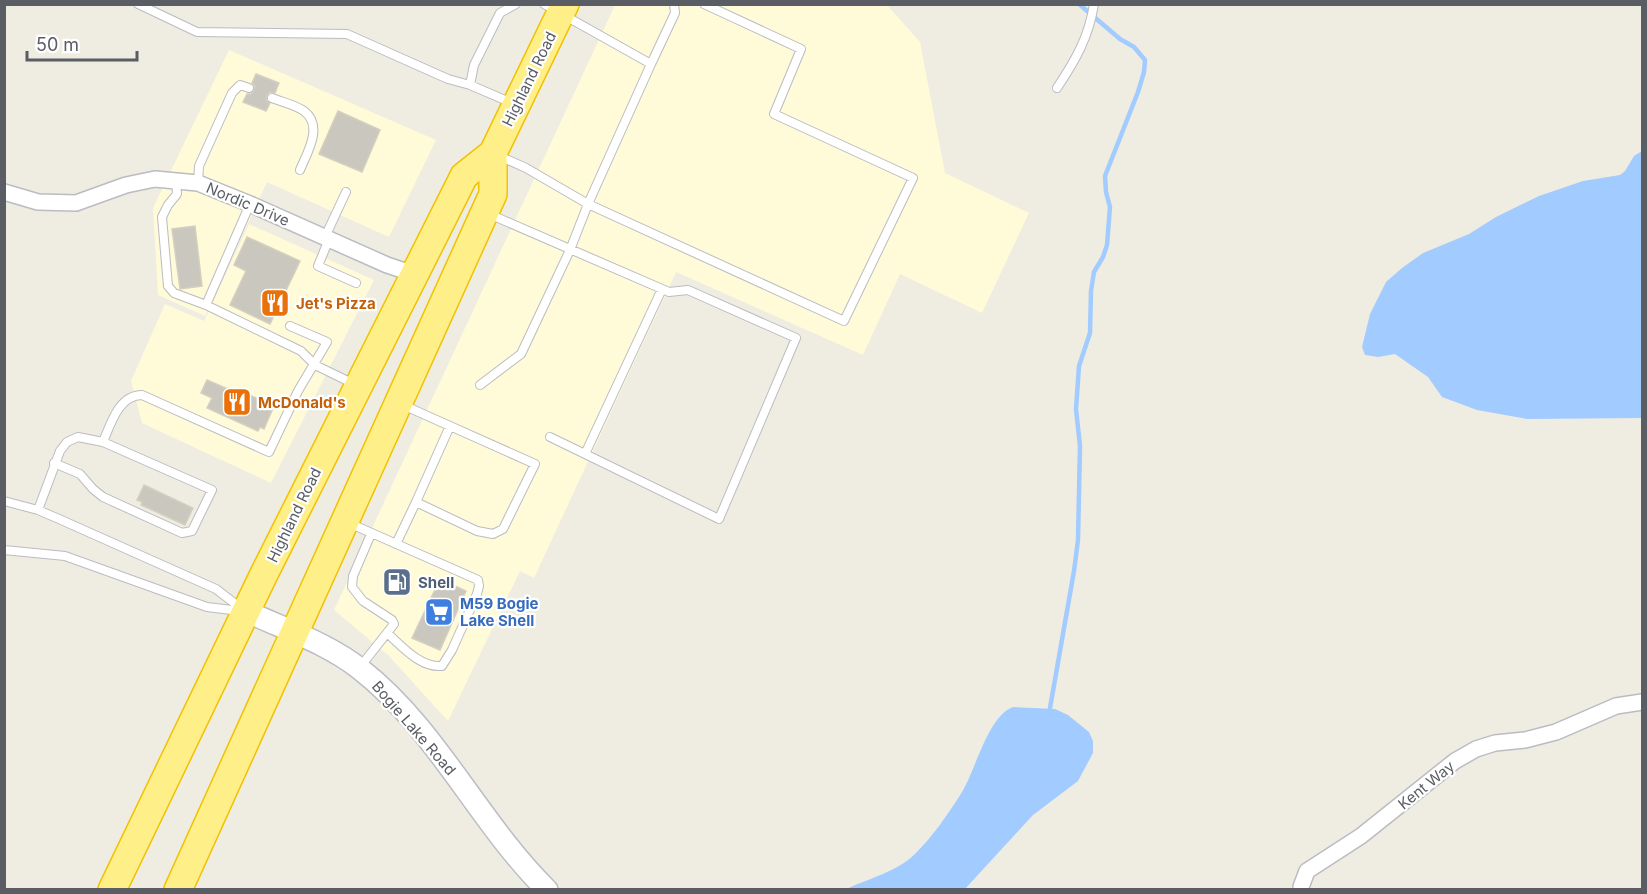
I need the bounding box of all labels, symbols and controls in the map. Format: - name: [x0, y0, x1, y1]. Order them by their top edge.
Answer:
- scale bar: [27, 24, 136, 62]
- street label: Highland Road: [498, 28, 560, 130]
- text: 50 m: [36, 34, 79, 55]
- street label: Nordic Drive: [204, 178, 292, 230]
- restaurant icon: Jet's Pizza: [259, 287, 291, 319]
- place label: Jet's Pizza: [296, 294, 376, 313]
- restaurant icon: McDonald's: [221, 386, 253, 418]
- place label: McDonald's: [258, 393, 346, 412]
- street label: Highland Road: [263, 464, 325, 566]
- fuel station icon: Shell: [381, 566, 413, 598]
- place label: Shell: [418, 573, 454, 592]
- place label: M59 Bogie Lake Shell: [460, 594, 539, 630]
- supermarket icon: M59 Bogie Lake Shell: [423, 596, 455, 628]
- street label: Bogie Lake Road: [368, 677, 460, 779]
- street label: Kent Way: [1394, 756, 1458, 813]

